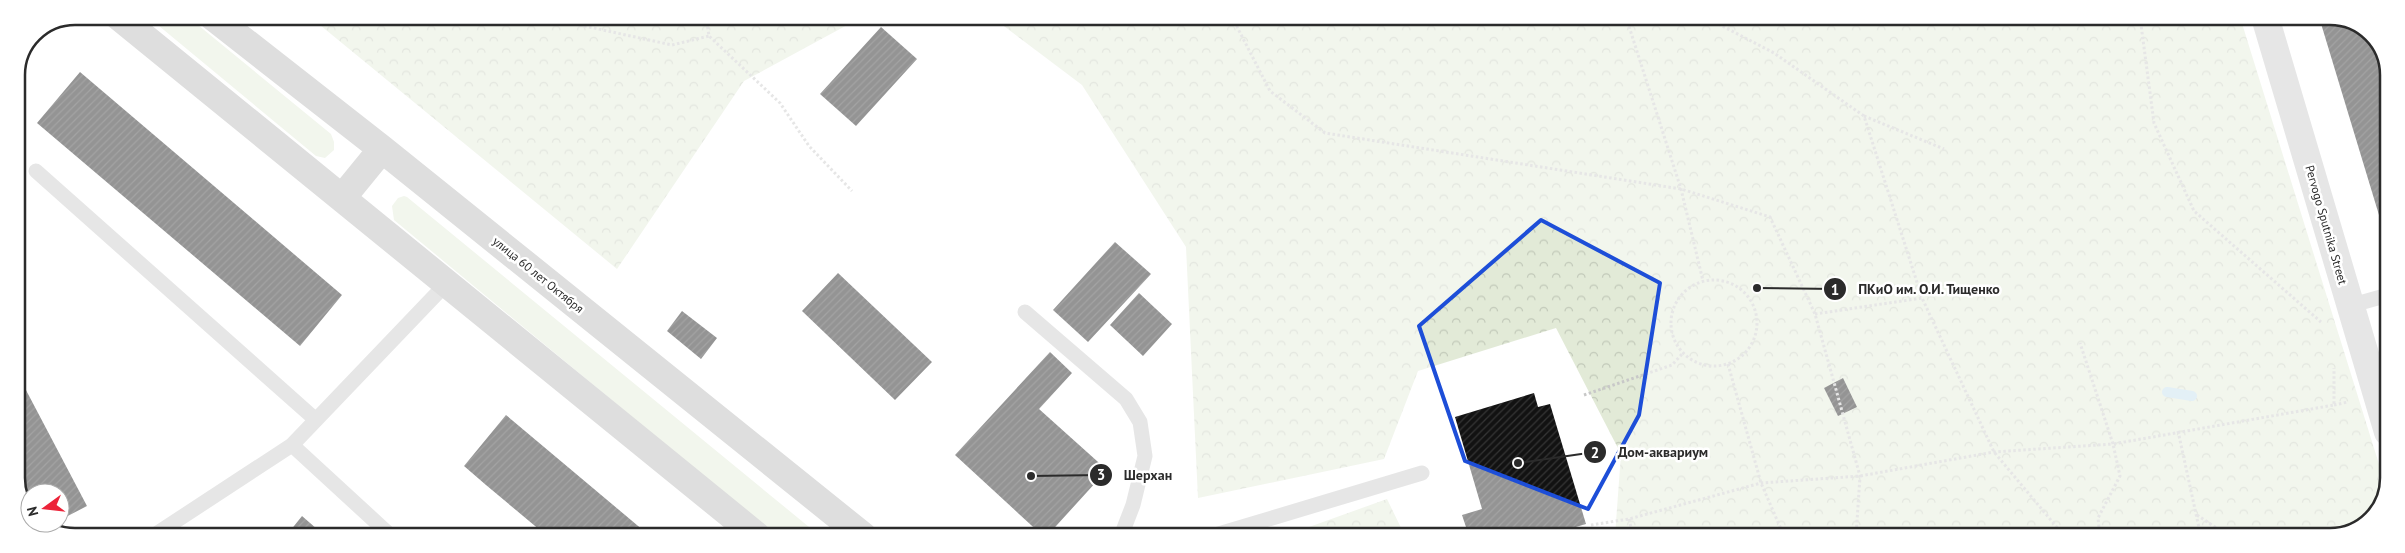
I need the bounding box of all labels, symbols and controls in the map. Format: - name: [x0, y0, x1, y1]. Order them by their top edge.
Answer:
- street label: Pervogo Sputnika Street: [2302, 164, 2351, 286]
- street label: улица 60 лет Октября: [490, 233, 587, 316]
- callout: ПКиО им. О.И. Тищенко: [1822, 275, 2012, 304]
- text: 1: [1831, 280, 1839, 299]
- text: ПКиО им. О.И. Тищенко: [1858, 280, 2000, 298]
- callout: Дом-аквариум: [1583, 438, 1718, 467]
- text: 2: [1591, 443, 1599, 462]
- text: Дом-аквариум: [1618, 443, 1708, 461]
- callout: Шерхан: [1089, 460, 1182, 489]
- text: 3: [1097, 465, 1105, 484]
- text: Шерхан: [1124, 466, 1172, 484]
- north arrow: [20, 483, 70, 533]
- text: N: [23, 505, 42, 518]

